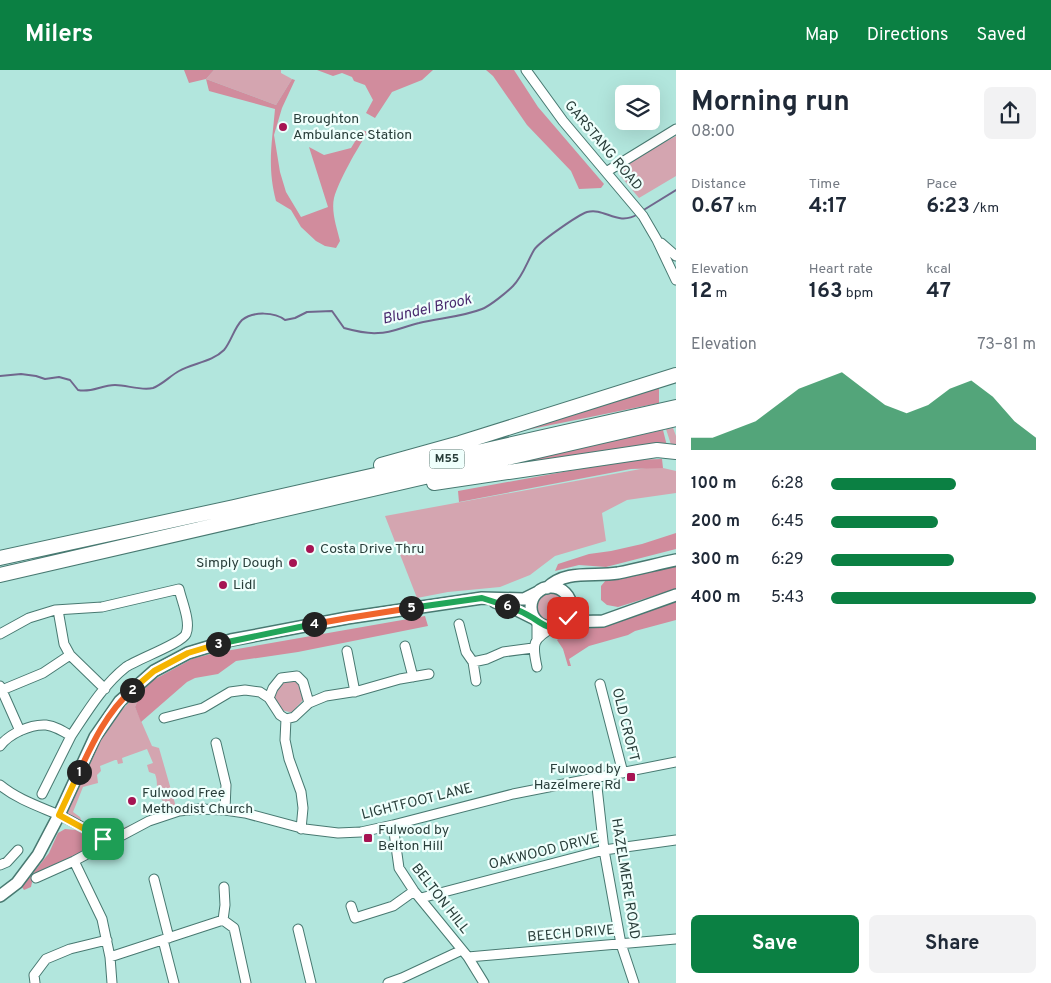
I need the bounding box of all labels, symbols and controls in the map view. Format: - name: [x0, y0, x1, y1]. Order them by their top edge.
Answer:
- text: Milers: [25, 20, 93, 50]
- text: Map: [805, 24, 839, 47]
- text: Directions: [867, 24, 949, 47]
- text: Saved: [977, 24, 1026, 47]
- map controls: [615, 85, 660, 130]
- button: layers: [615, 85, 660, 130]
- text: Morning run: [691, 85, 850, 121]
- button: share: [984, 87, 1036, 139]
- street label: GARSTANG ROAD: [560, 98, 646, 194]
- place label: Broughton Ambulance Station: [293, 111, 412, 144]
- marker: Broughton Ambulance Station: [277, 121, 289, 133]
- text: 08:00: [691, 122, 735, 142]
- text: Distance: [691, 176, 746, 193]
- text: Time: [809, 176, 840, 193]
- text: Pace: [926, 176, 957, 193]
- text: 0.67: [691, 193, 734, 220]
- text: 4:17: [809, 193, 847, 220]
- text: 6:23: [926, 193, 970, 220]
- text: km: [734, 200, 757, 217]
- text: /km: [970, 200, 999, 217]
- text: Elevation: [691, 261, 749, 278]
- text: Heart rate: [809, 261, 873, 278]
- text: kcal: [926, 261, 951, 278]
- text: 12: [691, 278, 712, 305]
- text: 163: [809, 278, 843, 305]
- text: 47: [926, 278, 951, 305]
- text: m: [712, 285, 727, 302]
- text: bpm: [843, 285, 873, 302]
- water label: Blundel Brook: [380, 290, 474, 330]
- text: Elevation: [691, 335, 757, 355]
- text: 73–81 m: [977, 335, 1036, 355]
- road number: M55: [430, 449, 464, 468]
- text: 100 m: [691, 474, 737, 494]
- text: 6:28: [771, 474, 804, 494]
- text: 200 m: [691, 512, 740, 532]
- text: 6:45: [771, 512, 804, 532]
- place label: Costa Drive Thru: [320, 541, 424, 558]
- marker: Costa Drive Thru: [304, 543, 316, 555]
- text: 300 m: [691, 550, 739, 570]
- text: 6:29: [771, 550, 804, 570]
- place label: Simply Dough: [196, 555, 283, 572]
- marker: Simply Dough: [287, 557, 299, 569]
- place label: Lidl: [233, 577, 256, 594]
- marker: Lidl: [217, 579, 229, 591]
- text: 400 m: [691, 588, 740, 608]
- text: 5:43: [771, 588, 804, 608]
- pin: 6: [494, 594, 520, 618]
- pin: 5: [398, 596, 424, 620]
- pin: [547, 597, 589, 639]
- text: 6: [503, 598, 512, 615]
- text: 5: [407, 600, 416, 617]
- icon: check: [554, 604, 582, 632]
- pin: 4: [302, 612, 326, 636]
- text: 4: [310, 616, 319, 633]
- pin: 3: [206, 632, 230, 656]
- text: 3: [214, 636, 223, 653]
- pin: 2: [120, 678, 144, 702]
- text: 2: [128, 682, 137, 699]
- street label: OLD CROFT: [608, 686, 642, 764]
- pin: 1: [66, 760, 92, 784]
- place label: Fulwood by Hazelmere Rd: [534, 761, 621, 794]
- text: 1: [77, 764, 82, 781]
- marker: Fulwood by Hazelmere Rd: [625, 771, 637, 783]
- street label: LIGHTFOOT LANE: [360, 780, 474, 824]
- place label: Fulwood Free Methodist Church: [142, 785, 253, 818]
- marker: Fulwood Free Methodist Church: [126, 795, 138, 807]
- street label: HAZELMERE ROAD: [607, 817, 643, 941]
- pin: [82, 818, 124, 860]
- place label: Fulwood by Belton Hill: [378, 822, 449, 855]
- icon: arrive: [89, 825, 117, 853]
- street label: OAKWOOD DRIVE: [487, 830, 601, 874]
- marker: Fulwood by Belton Hill: [362, 832, 374, 844]
- street label: BELTON HILL: [407, 861, 473, 938]
- button: Save: [691, 915, 859, 973]
- button: Share: [869, 915, 1036, 973]
- street label: BEECH DRIVE: [527, 922, 615, 946]

